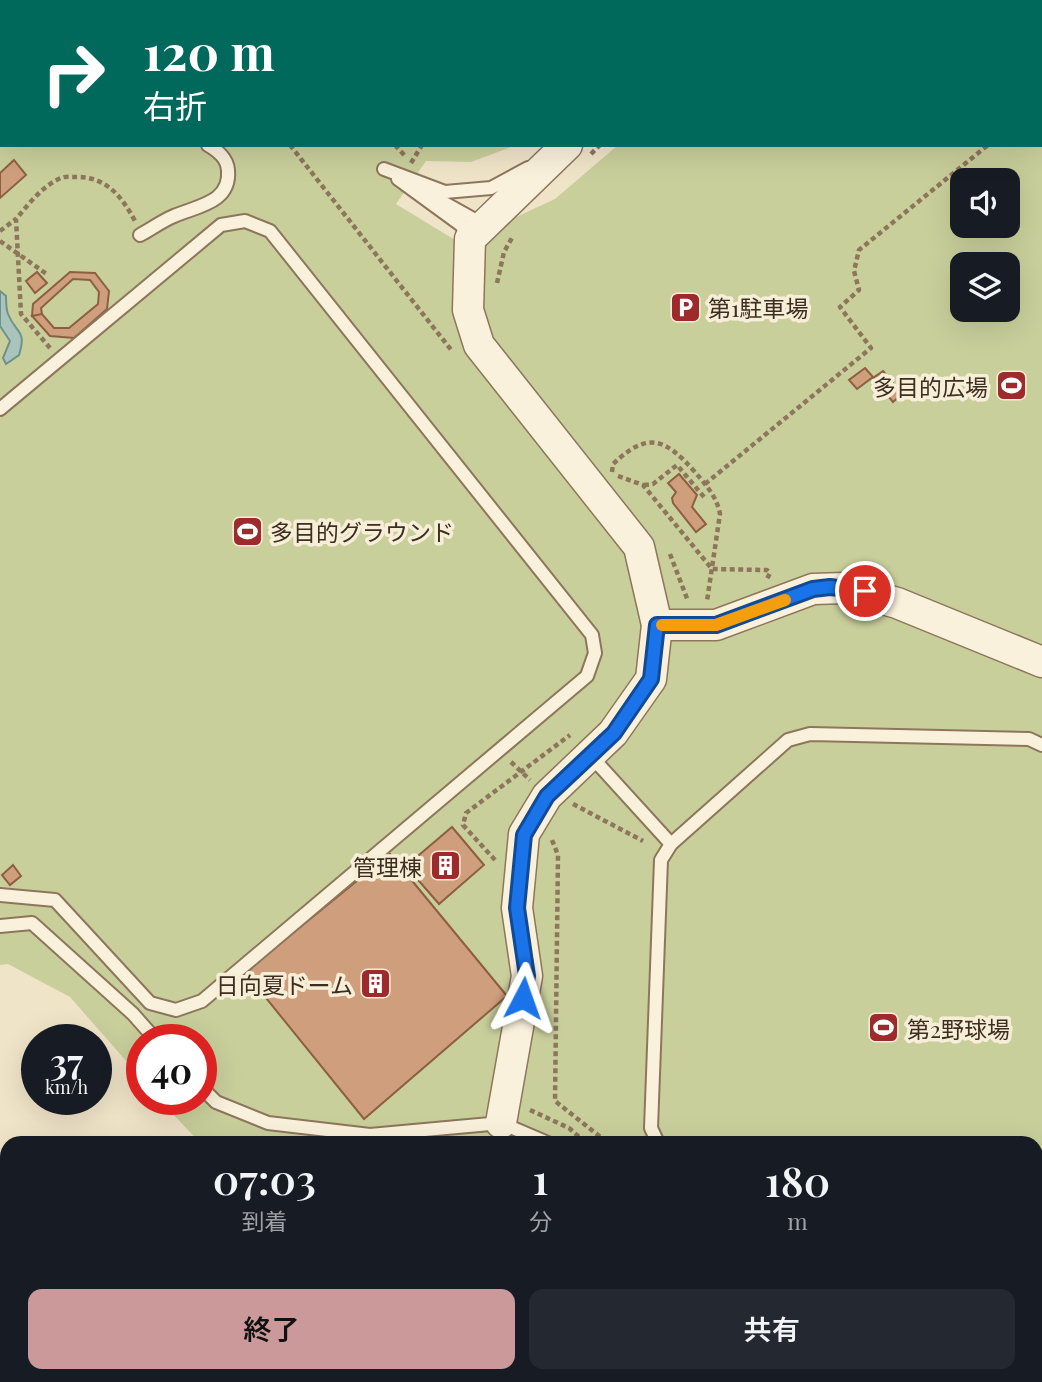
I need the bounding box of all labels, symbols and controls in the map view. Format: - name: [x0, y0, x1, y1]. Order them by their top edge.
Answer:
- text: 120 m: [143, 18, 275, 83]
- icon: right: [28, 28, 119, 119]
- text: 右折: [143, 83, 207, 126]
- map controls: [950, 168, 1020, 322]
- button: sound: [950, 168, 1020, 238]
- button: layers: [950, 252, 1020, 322]
- parking icon: 第1駐車場: [668, 290, 702, 324]
- place label: 第1駐車場: [708, 292, 809, 323]
- sports icon: 多目的広場: [994, 369, 1028, 403]
- place label: 多目的広場: [873, 371, 988, 402]
- sports icon: 多目的グラウンド: [230, 514, 264, 548]
- place label: 多目的グラウンド: [270, 516, 454, 547]
- pin: [835, 561, 895, 621]
- icon: arrive: [846, 572, 884, 610]
- building icon: 管理棟: [428, 849, 462, 883]
- place label: 管理棟: [353, 851, 422, 882]
- position arrow: [486, 961, 560, 1035]
- building icon: 日向夏ドーム: [359, 967, 393, 1001]
- place label: 日向夏ドーム: [216, 969, 353, 1000]
- sports icon: 第2野球場: [867, 1011, 901, 1045]
- place label: 第2野球場: [907, 1013, 1010, 1044]
- speed limit sign: 40: [126, 1024, 217, 1115]
- text: 37: [50, 1037, 83, 1084]
- text: km/h: [45, 1075, 88, 1099]
- text: 07:03: [213, 1150, 316, 1206]
- text: 1: [532, 1150, 548, 1206]
- text: 180: [765, 1152, 830, 1208]
- text: 到着: [241, 1205, 287, 1236]
- text: 分: [529, 1205, 552, 1236]
- text: m: [787, 1205, 808, 1236]
- button: 終了: [28, 1289, 515, 1369]
- button: 共有: [529, 1289, 1015, 1369]

